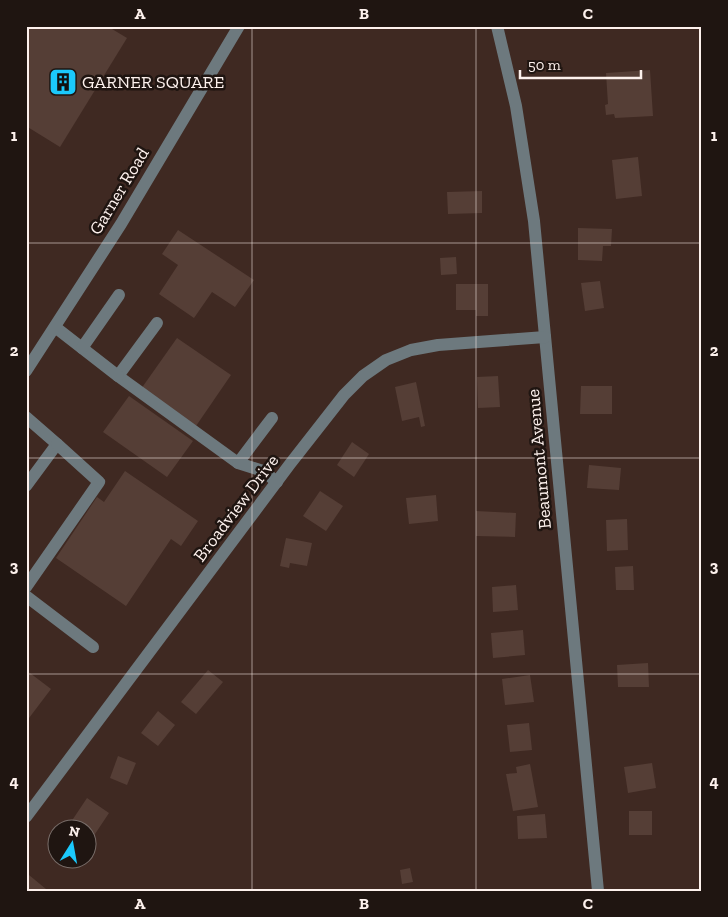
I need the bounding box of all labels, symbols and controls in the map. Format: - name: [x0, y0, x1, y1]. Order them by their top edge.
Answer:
- text: A: [135, 4, 146, 23]
- text: B: [359, 4, 369, 23]
- text: C: [583, 4, 593, 23]
- scale bar: [520, 48, 642, 80]
- text: 50 m: [528, 56, 561, 74]
- building icon: GARNER SQUARE: [48, 67, 78, 97]
- place label: GARNER SQUARE: [82, 71, 224, 93]
- text: 1: [11, 126, 18, 145]
- text: 1: [711, 126, 718, 145]
- street label: Garner Road: [84, 143, 154, 238]
- text: 2: [10, 341, 19, 360]
- text: 2: [710, 341, 719, 360]
- street label: Beaumont Avenue: [522, 388, 556, 530]
- street label: Broadview Drive: [189, 450, 283, 566]
- text: 3: [10, 557, 19, 576]
- text: 3: [710, 557, 719, 576]
- text: 4: [9, 772, 19, 791]
- text: 4: [709, 772, 719, 791]
- north arrow: [48, 820, 98, 870]
- text: N: [68, 822, 82, 841]
- text: A: [135, 894, 146, 913]
- text: B: [359, 894, 369, 913]
- text: C: [583, 894, 593, 913]

